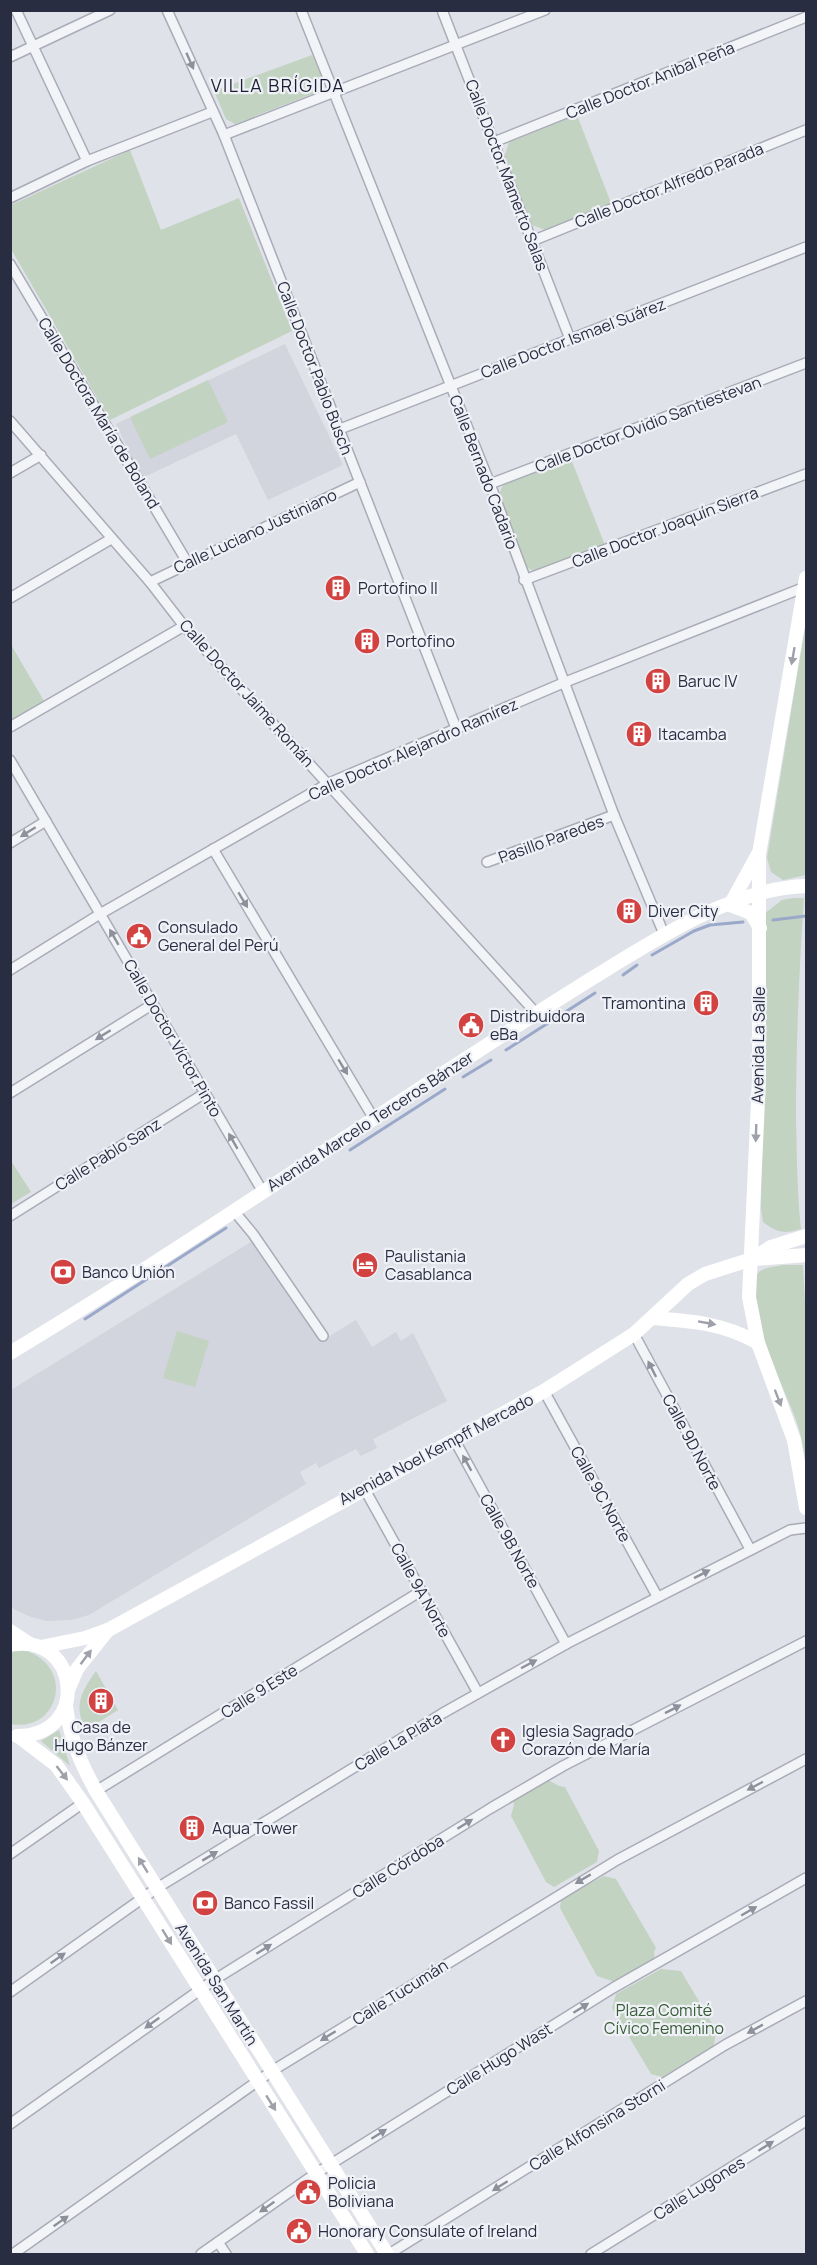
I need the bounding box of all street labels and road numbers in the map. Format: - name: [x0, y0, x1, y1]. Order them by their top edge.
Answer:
- street label: Calle Doctor Anibal Peña: [562, 36, 738, 124]
- street label: Calle Doctor Mamerto Salas: [460, 76, 554, 274]
- street label: Calle Doctor Alfredo Parada: [571, 137, 767, 233]
- street label: Calle Doctor Pablo Busch: [272, 278, 358, 458]
- street label: Calle Doctor Ismael Suárez: [477, 293, 669, 383]
- street label: Calle Doctora María de Boland: [33, 313, 165, 513]
- street label: Calle Doctor Ovidio Santiestevan: [532, 371, 764, 477]
- street label: Calle Bernado Cadario: [444, 392, 524, 552]
- street label: Calle Doctor Joaquín Sierra: [569, 481, 761, 573]
- street label: Calle Luciano Justiniano: [170, 483, 340, 579]
- street label: Calle Doctor Jaime Román: [175, 614, 319, 772]
- street label: Calle Doctor Alejandro Ramírez: [305, 693, 521, 805]
- street label: Pasillo Paredes: [495, 810, 607, 868]
- street label: Calle Doctor Víctor Pinto: [119, 955, 227, 1121]
- street label: Avenida La Salle: [746, 986, 770, 1104]
- street label: Avenida Marcelo Terceros Bánzer: [262, 1046, 478, 1196]
- street label: Calle Pablo Sanz: [51, 1113, 165, 1195]
- street label: Avenida Noel Kempff Mercado: [335, 1388, 537, 1510]
- street label: Calle 9D Norte: [657, 1390, 727, 1494]
- street label: Calle 9C Norte: [566, 1442, 636, 1546]
- street label: Calle 9B Norte: [475, 1490, 545, 1592]
- street label: Calle 9A Norte: [386, 1539, 456, 1641]
- street label: Calle 9 Este: [217, 1659, 301, 1723]
- street label: Calle La Plata: [350, 1706, 446, 1776]
- street label: Calle Córdoba: [348, 1829, 448, 1903]
- street label: Avenida San Martín: [170, 1919, 264, 2049]
- street label: Calle Tucumán: [348, 1954, 452, 2030]
- street label: Calle Hugo Wast: [442, 2018, 556, 2100]
- street label: Calle Alfonsina Storni: [525, 2074, 669, 2176]
- street label: Calle Lugones: [649, 2151, 749, 2225]

